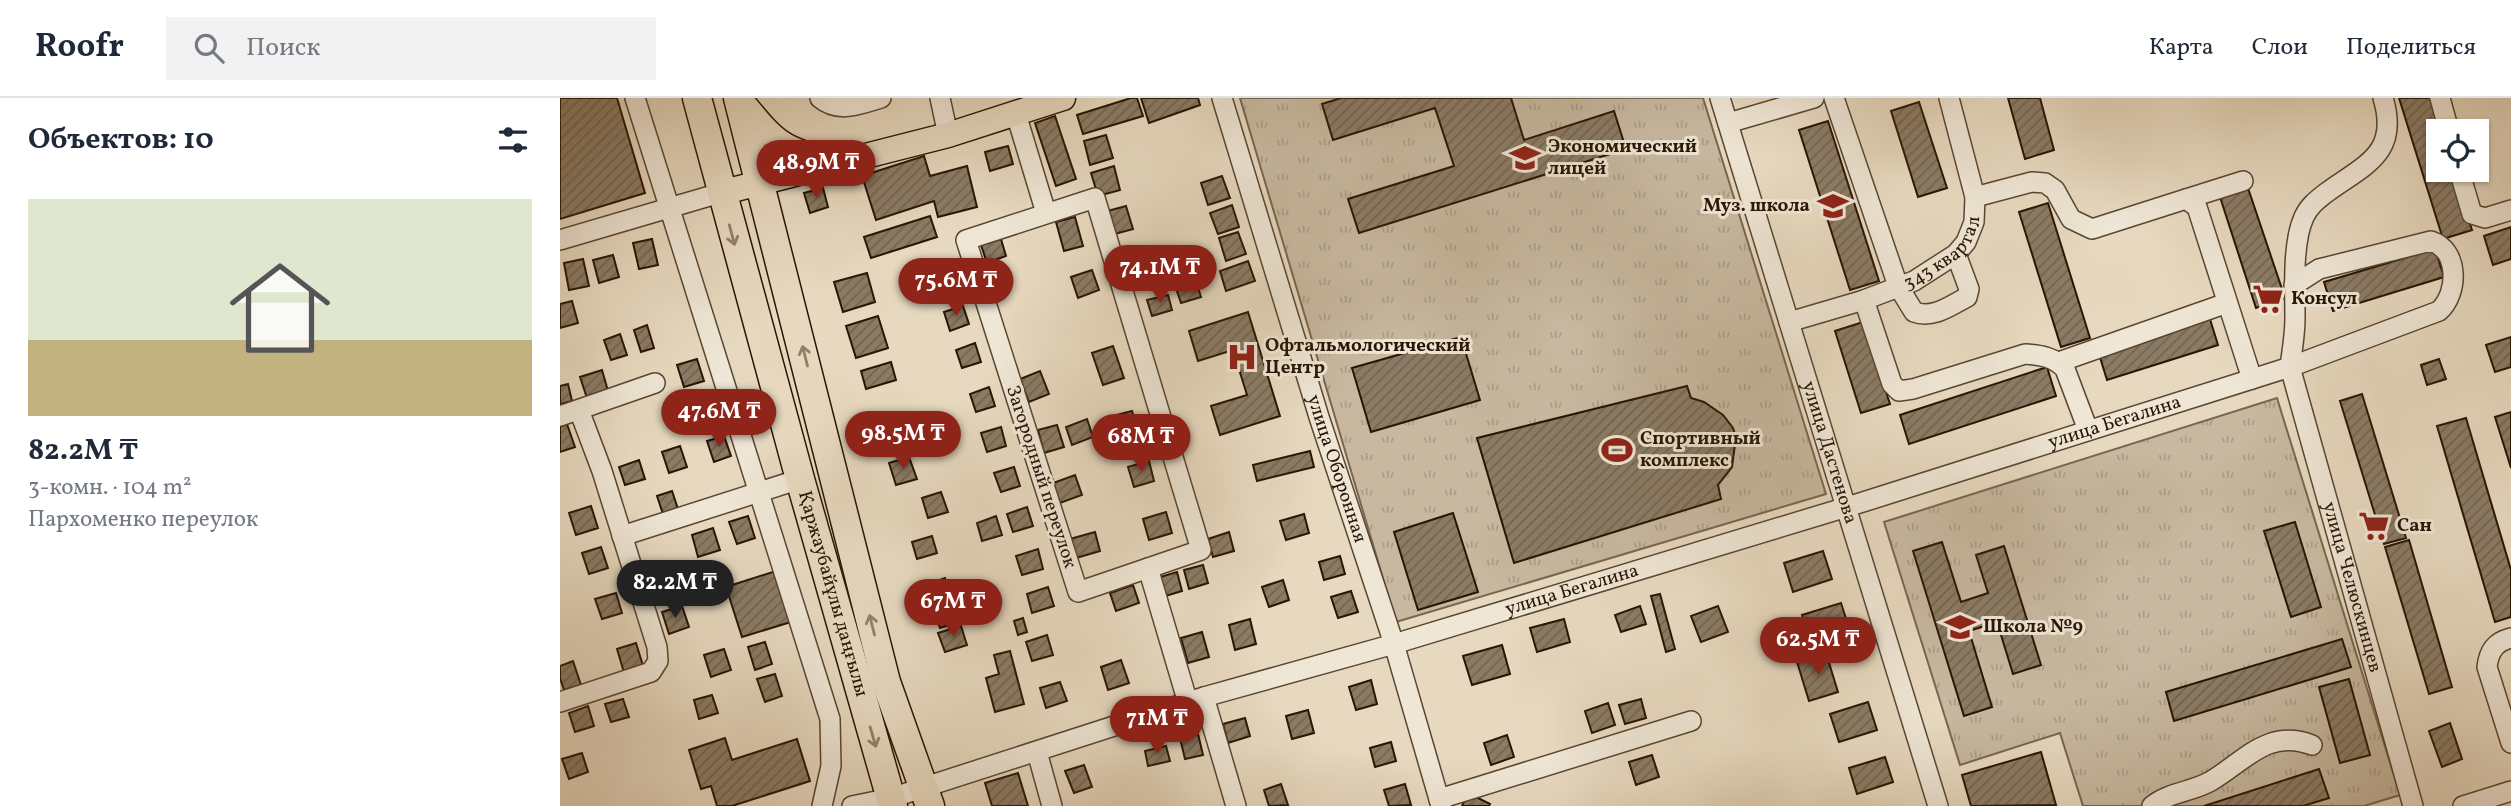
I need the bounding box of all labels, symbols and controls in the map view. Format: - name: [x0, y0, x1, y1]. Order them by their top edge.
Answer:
- search box: [166, 17, 656, 80]
- text: Roofr: [35, 25, 124, 71]
- icon: search: [190, 29, 228, 67]
- text: Поиск: [246, 30, 320, 66]
- text: Карта: [2149, 31, 2214, 65]
- text: Слои: [2252, 31, 2308, 65]
- text: Поделиться: [2346, 31, 2476, 65]
- text: Объектов: 10: [28, 119, 214, 161]
- map controls: [2426, 119, 2489, 182]
- button: locate: [2426, 119, 2489, 182]
- icon: filters: [494, 121, 532, 159]
- place label: Экономический лицей: [1548, 134, 1697, 182]
- pin: 48.9M ₸: [751, 140, 881, 200]
- school or university icon: Экономический лицей: [1508, 141, 1542, 175]
- text: 48.9M ₸: [772, 147, 860, 179]
- school or university icon: Муз. школа: [1816, 189, 1850, 223]
- place label: Муз. школа: [1703, 193, 1810, 219]
- street label: 343 квартал: [1900, 216, 1987, 297]
- one-way arrow: [726, 223, 739, 246]
- icon: home: [217, 245, 343, 371]
- pin: 74.1M ₸: [1095, 246, 1225, 305]
- text: 74.1M ₸: [1120, 252, 1200, 284]
- pin: 75.6M ₸: [891, 258, 1021, 318]
- text: 75.6M ₸: [914, 265, 998, 297]
- supermarket icon: Консул: [2251, 282, 2285, 316]
- place label: Консул: [2291, 286, 2357, 312]
- place label: Офтальмологический Центр: [1265, 333, 1471, 381]
- hospital icon: Офтальмологический Центр: [1225, 340, 1259, 374]
- one-way arrow: [798, 346, 811, 368]
- street label: улица Дастенова: [1795, 378, 1863, 527]
- street label: Загородный переулок: [999, 382, 1083, 572]
- street label: улица Бегалина: [2045, 389, 2185, 456]
- pin: 47.6M ₸: [654, 390, 784, 449]
- street label: улица Оборонная: [1300, 392, 1373, 546]
- text: 47.6M ₸: [677, 396, 761, 428]
- pin: 98.5M ₸: [838, 412, 968, 471]
- pin: 68M ₸: [1092, 414, 1190, 474]
- text: 98.5M ₸: [861, 418, 945, 450]
- text: 68M ₸: [1107, 421, 1175, 453]
- place label: Спортивный комплекс: [1640, 426, 1761, 474]
- text: 82.2M ₸: [28, 430, 138, 472]
- sports icon: Спортивный комплекс: [1600, 433, 1634, 467]
- text: 3-комн. · 104 m²: [28, 472, 192, 504]
- street label: Қаржаубайұлы даңғылы: [791, 488, 874, 700]
- street label: улица Челюскинцев: [2315, 499, 2388, 675]
- text: Пархоменко переулок: [28, 504, 258, 536]
- supermarket icon: Сан: [2357, 509, 2391, 543]
- place label: Сан: [2397, 513, 2432, 539]
- street label: улица Бегалина: [1502, 558, 1642, 623]
- pin: 82.2M ₸: [610, 560, 740, 620]
- text: 82.2M ₸: [633, 567, 717, 599]
- pin: 67M ₸: [904, 580, 1002, 639]
- text: 67M ₸: [920, 586, 986, 618]
- school or university icon: Школа №9: [1943, 610, 1977, 644]
- one-way arrow: [865, 614, 878, 637]
- place label: Школа №9: [1983, 614, 2083, 640]
- pin: 62.5M ₸: [1753, 618, 1883, 677]
- text: 62.5M ₸: [1776, 624, 1860, 656]
- pin: 71M ₸: [1108, 696, 1206, 756]
- text: 71M ₸: [1126, 703, 1188, 735]
- one-way arrow: [867, 726, 880, 748]

